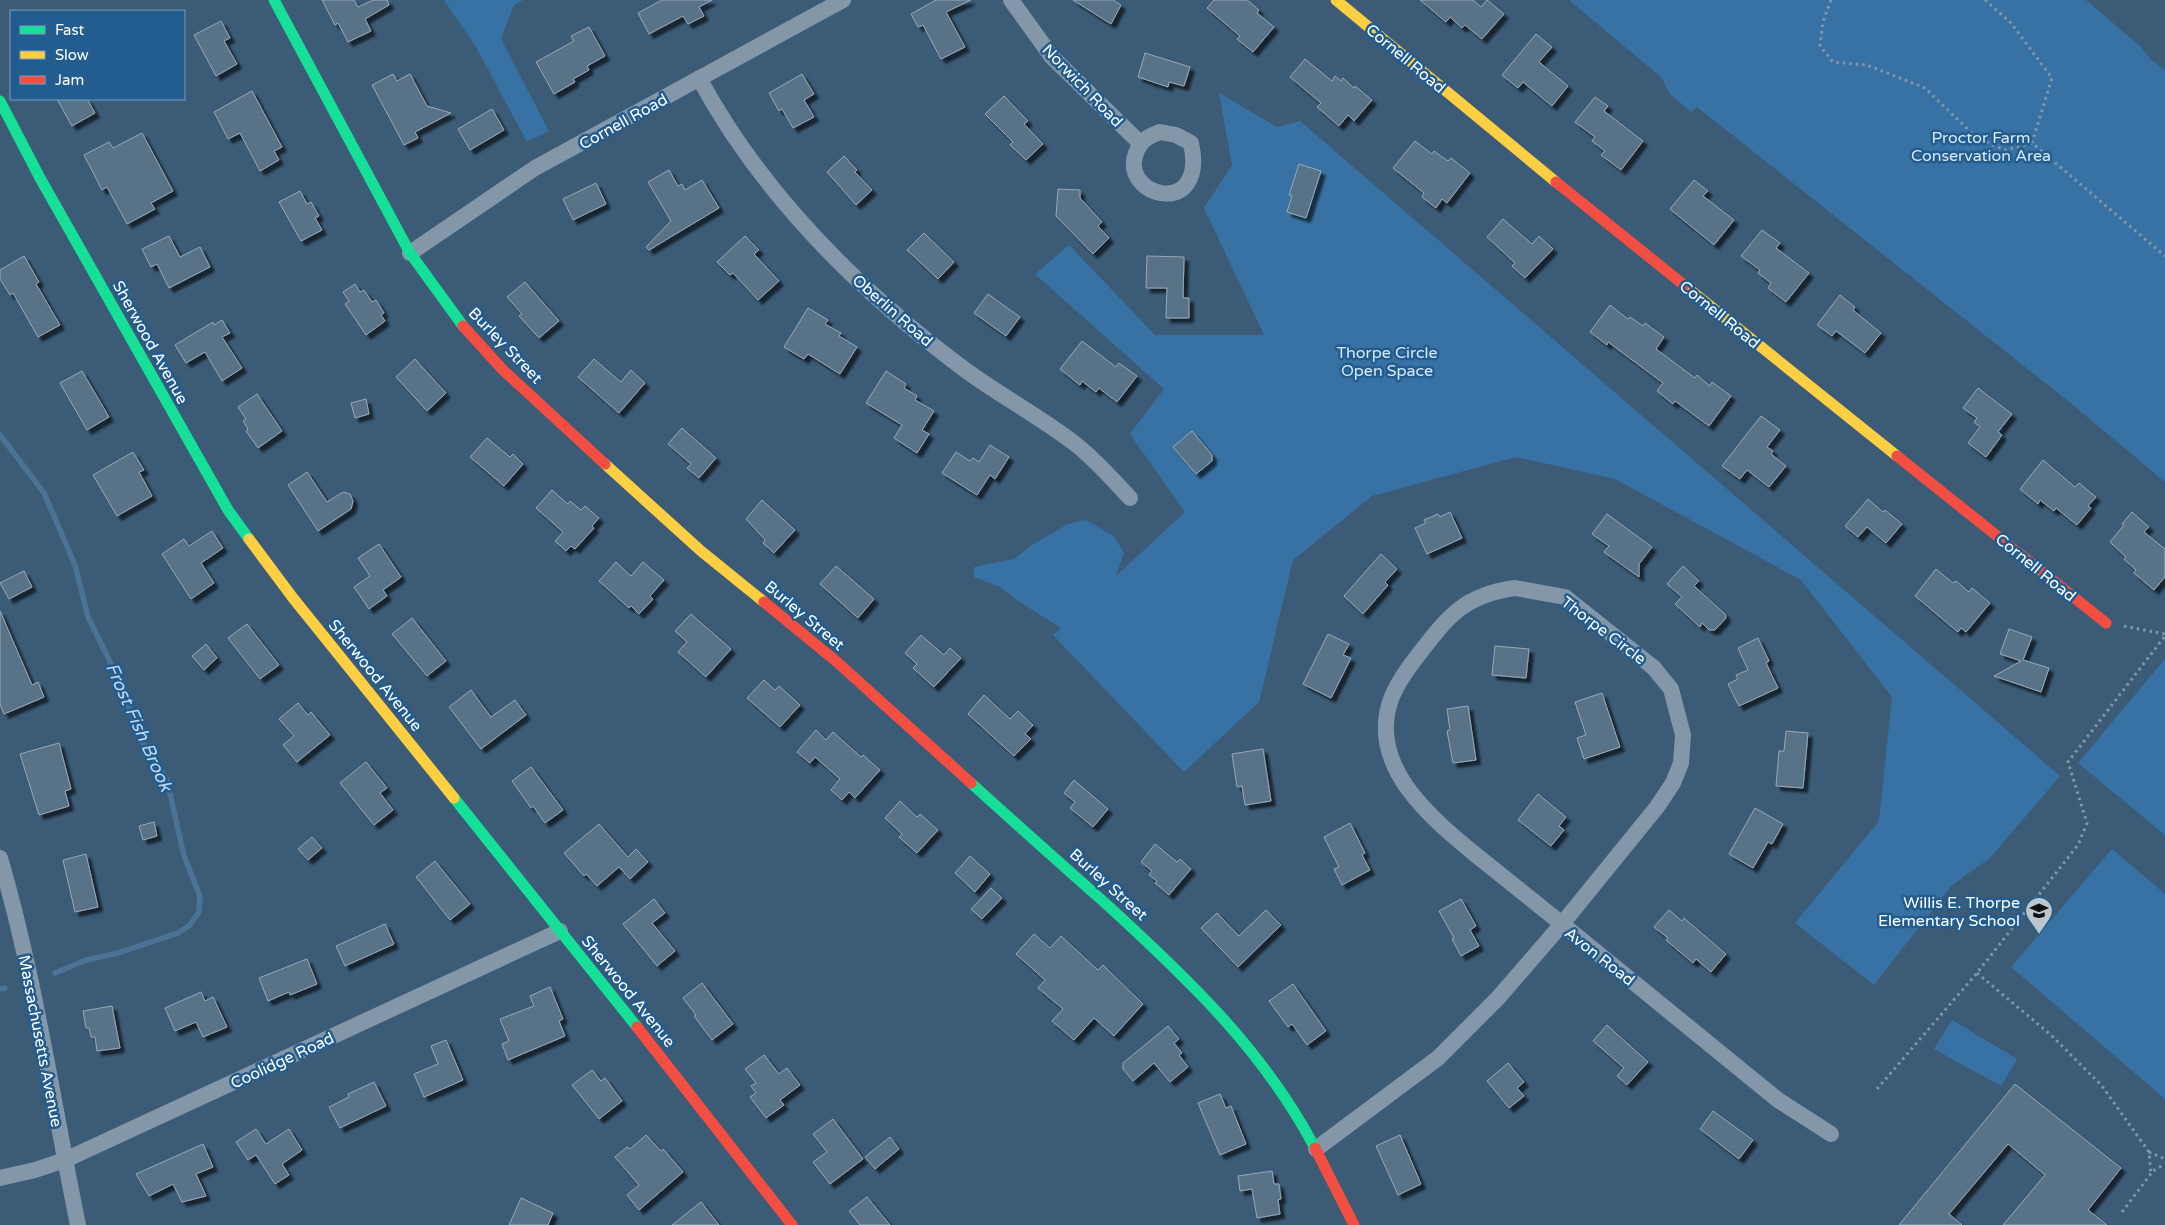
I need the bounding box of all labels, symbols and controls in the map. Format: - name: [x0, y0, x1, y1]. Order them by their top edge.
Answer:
- legend: [10, 10, 185, 100]
- street label: Cornell Road: [1361, 20, 1449, 98]
- text: Fast: [55, 21, 85, 39]
- street label: Norwich Road: [1038, 40, 1127, 131]
- text: Slow: [55, 46, 89, 64]
- text: Jam: [55, 71, 84, 89]
- street label: Cornell Road: [576, 89, 671, 154]
- park label: Proctor Farm Conservation Area: [1911, 128, 2051, 166]
- street label: Oberlin Road: [848, 270, 937, 351]
- street label: Cornell Road: [1675, 276, 1764, 353]
- street label: Sherwood Avenue: [108, 277, 192, 408]
- street label: Burley Street: [464, 303, 547, 388]
- park label: Thorpe Circle Open Space: [1336, 343, 1438, 381]
- street label: Cornell Road: [1991, 529, 2080, 606]
- street label: Burley Street: [760, 577, 848, 655]
- street label: Thorpe Circle: [1557, 592, 1650, 669]
- street label: Sherwood Avenue: [324, 616, 426, 736]
- water label: Frost Fish Brook: [101, 659, 178, 796]
- street label: Burley Street: [1065, 844, 1152, 925]
- place label: Willis E. Thorpe Elementary School: [1878, 893, 2020, 931]
- school or university icon: Willis E. Thorpe Elementary School: [2024, 896, 2054, 935]
- street label: Avon Road: [1560, 923, 1638, 990]
- street label: Sherwood Avenue: [577, 932, 679, 1052]
- street label: Massachusetts Avenue: [14, 953, 67, 1129]
- street label: Coolidge Road: [227, 1028, 337, 1094]

